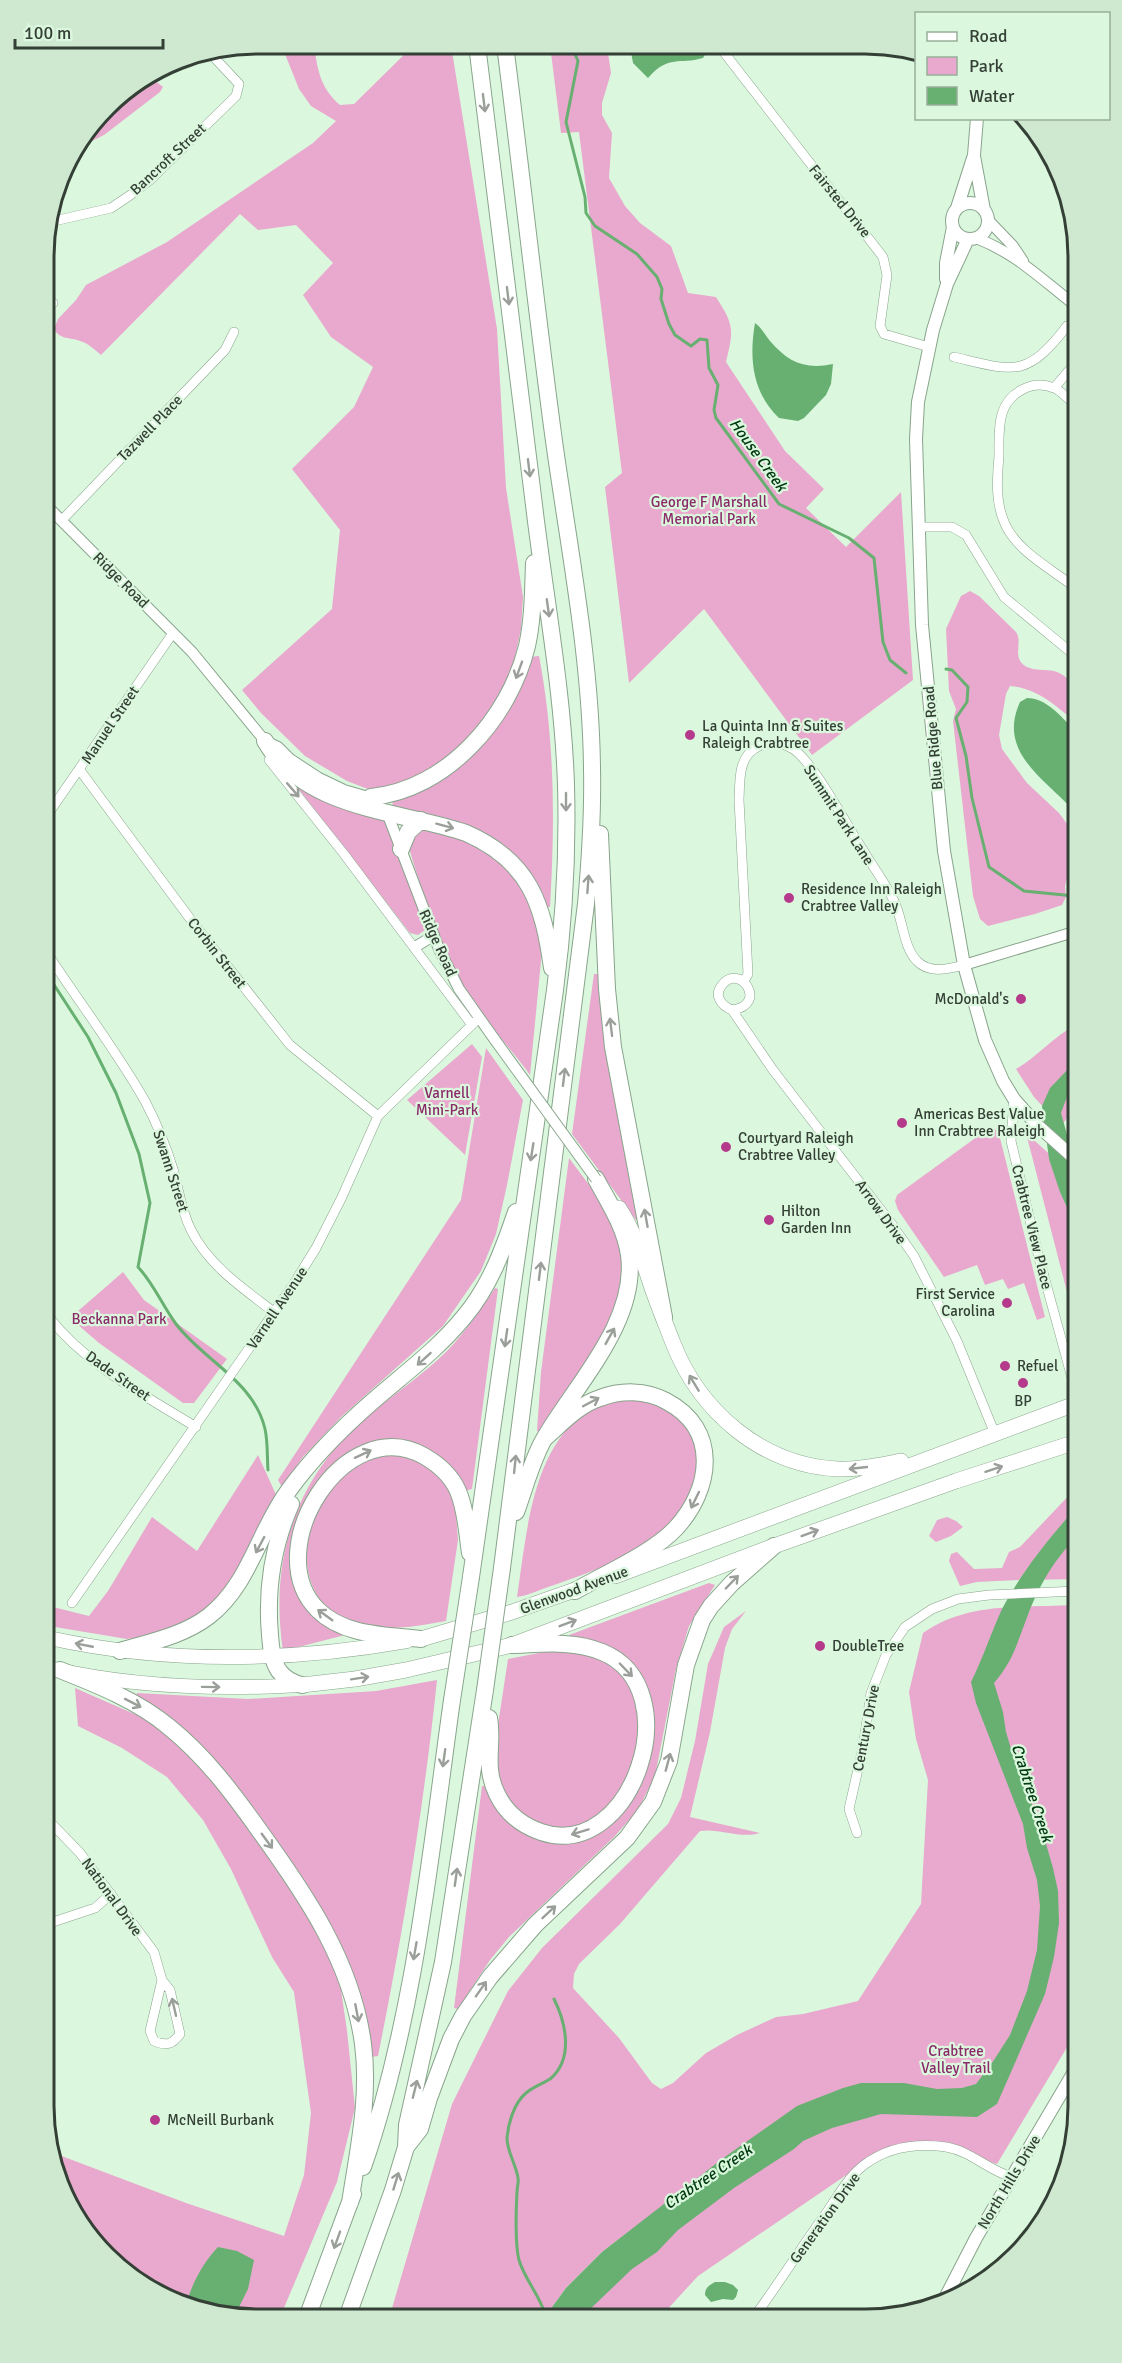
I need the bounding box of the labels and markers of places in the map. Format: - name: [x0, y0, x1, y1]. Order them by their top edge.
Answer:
- place label: La Quinta Inn & Suites Raleigh Crabtree: [702, 717, 844, 752]
- marker: La Quinta Inn & Suites Raleigh Crabtree: [683, 728, 697, 742]
- place label: Residence Inn Raleigh Crabtree Valley: [801, 880, 942, 915]
- marker: Residence Inn Raleigh Crabtree Valley: [782, 891, 796, 905]
- place label: McDonald's: [935, 990, 1009, 1008]
- marker: McDonald's: [1014, 992, 1028, 1006]
- place label: Americas Best Value Inn Crabtree Raleigh: [914, 1105, 1045, 1140]
- marker: Americas Best Value Inn Crabtree Raleigh: [895, 1116, 909, 1130]
- place label: Courtyard Raleigh Crabtree Valley: [738, 1129, 854, 1164]
- marker: Courtyard Raleigh Crabtree Valley: [719, 1140, 733, 1154]
- place label: Hilton Garden Inn: [781, 1202, 851, 1237]
- marker: Hilton Garden Inn: [762, 1213, 776, 1227]
- place label: First Service Carolina: [915, 1285, 995, 1320]
- marker: First Service Carolina: [1000, 1296, 1014, 1310]
- place label: Refuel: [1017, 1357, 1058, 1375]
- marker: Refuel: [998, 1359, 1012, 1373]
- marker: BP: [1016, 1376, 1030, 1390]
- place label: BP: [1014, 1392, 1032, 1410]
- place label: DoubleTree: [832, 1637, 904, 1655]
- marker: DoubleTree: [813, 1639, 827, 1653]
- place label: McNeill Burbank: [167, 2111, 274, 2129]
- marker: McNeill Burbank: [148, 2113, 162, 2127]

